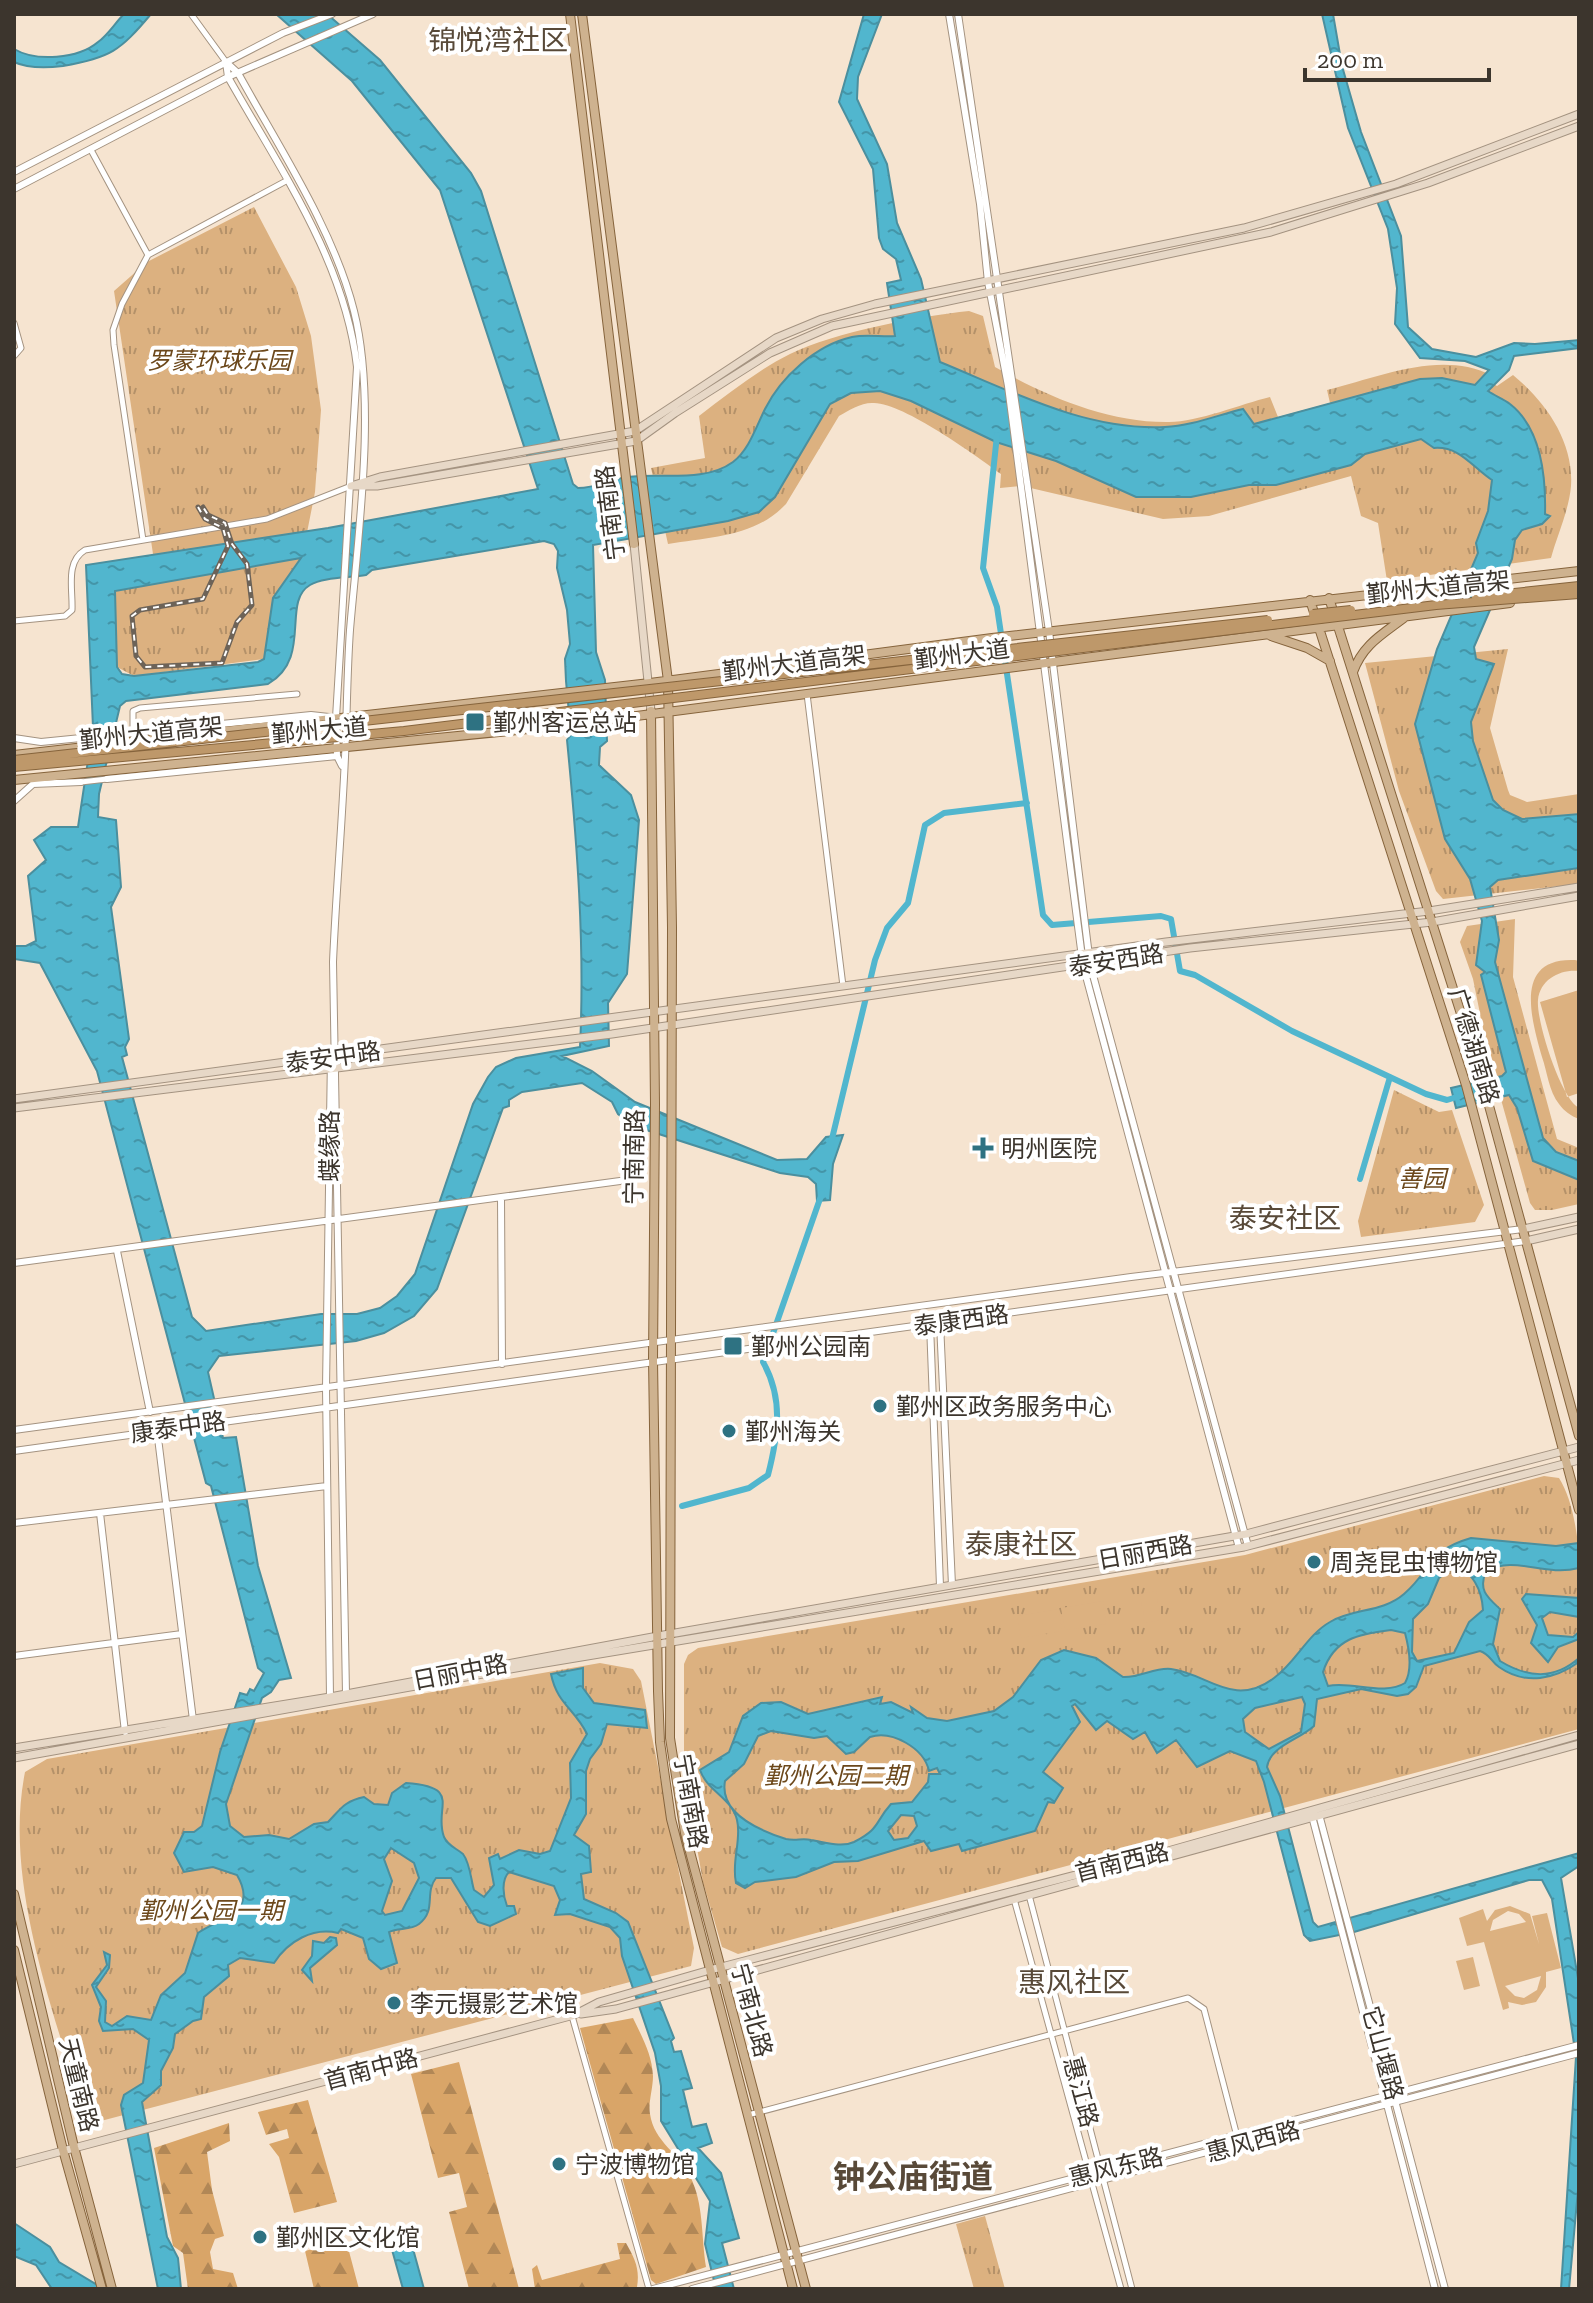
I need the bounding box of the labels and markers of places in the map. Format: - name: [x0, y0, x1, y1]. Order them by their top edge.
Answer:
- place label: 鄞州客运总站: [493, 708, 637, 737]
- marker: 鄞州客运总站: [464, 711, 486, 733]
- place label: 明州医院: [1001, 1134, 1097, 1163]
- marker: 明州医院: [972, 1137, 994, 1159]
- place label: 鄞州公园南: [751, 1332, 871, 1361]
- marker: 鄞州公园南: [722, 1335, 744, 1357]
- place label: 鄞州区政务服务中心: [896, 1392, 1112, 1421]
- marker: 鄞州区政务服务中心: [871, 1397, 889, 1415]
- place label: 鄞州海关: [745, 1417, 841, 1446]
- marker: 鄞州海关: [720, 1422, 738, 1440]
- place label: 周尧昆虫博物馆: [1330, 1548, 1498, 1577]
- marker: 周尧昆虫博物馆: [1305, 1553, 1323, 1571]
- place label: 李元摄影艺术馆: [410, 1989, 578, 2018]
- marker: 李元摄影艺术馆: [385, 1994, 403, 2012]
- place label: 宁波博物馆: [575, 2150, 695, 2179]
- marker: 宁波博物馆: [550, 2155, 568, 2173]
- place label: 鄞州区文化馆: [276, 2223, 420, 2252]
- marker: 鄞州区文化馆: [251, 2228, 269, 2246]

